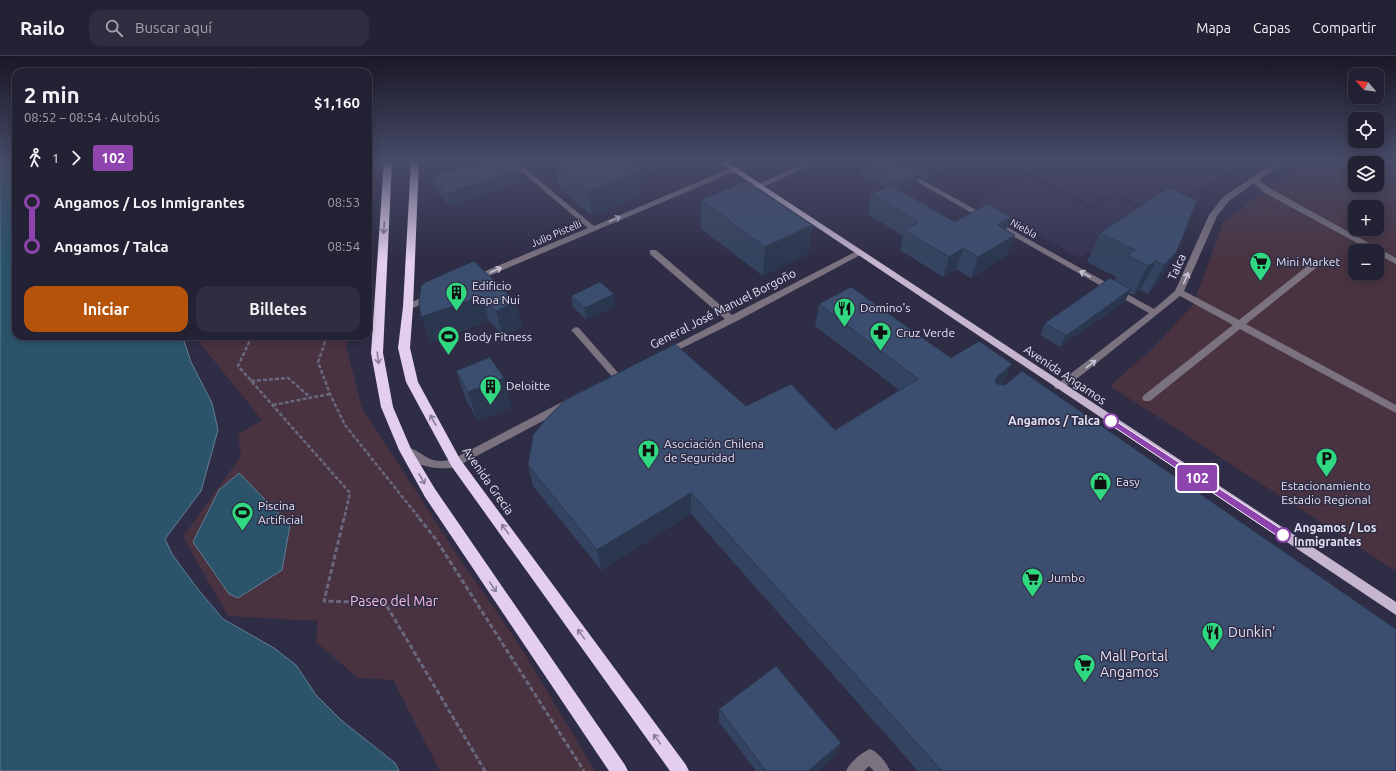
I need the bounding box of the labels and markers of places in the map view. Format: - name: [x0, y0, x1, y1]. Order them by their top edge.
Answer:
- supermarket icon: Mini Market: [1248, 249, 1274, 282]
- place label: Mini Market: [1276, 255, 1340, 268]
- place label: Edificio Rapa Nui: [472, 279, 520, 306]
- building icon: Edificio Rapa Nui: [444, 280, 470, 313]
- restaurant icon: Domino's: [832, 295, 858, 328]
- place label: Domino's: [860, 301, 910, 314]
- pharmacy icon: Cruz Verde: [867, 320, 893, 353]
- sports icon: Body Fitness: [435, 324, 461, 357]
- place label: Cruz Verde: [896, 326, 955, 339]
- place label: Body Fitness: [464, 330, 532, 343]
- building icon: Deloitte: [478, 373, 504, 406]
- place label: Deloitte: [506, 379, 550, 392]
- marker: Angamos / Talca: [1103, 413, 1119, 429]
- place label: Angamos / Talca: [1008, 414, 1100, 427]
- place label: Asociación Chilena de Seguridad: [664, 437, 764, 464]
- hospital icon: Asociación Chilena de Seguridad: [636, 438, 662, 471]
- parking icon: Estacionamiento Estadio Regional: [1313, 446, 1339, 479]
- shop icon: Easy: [1088, 469, 1114, 502]
- place label: Easy: [1116, 475, 1140, 488]
- place label: Estacionamiento Estadio Regional: [1281, 479, 1371, 506]
- place label: Piscina Artificial: [258, 499, 303, 526]
- sports icon: Piscina Artificial: [230, 500, 256, 533]
- place label: Angamos / Los Inmigrantes: [1294, 521, 1377, 548]
- marker: Angamos / Los Inmigrantes: [1275, 527, 1291, 543]
- supermarket icon: Jumbo: [1020, 565, 1046, 598]
- place label: Jumbo: [1048, 571, 1085, 584]
- restaurant icon: Dunkin': [1199, 619, 1225, 652]
- place label: Dunkin': [1228, 624, 1275, 640]
- place label: Mall Portal Angamos: [1100, 648, 1168, 680]
- supermarket icon: Mall Portal Angamos: [1072, 651, 1098, 684]

